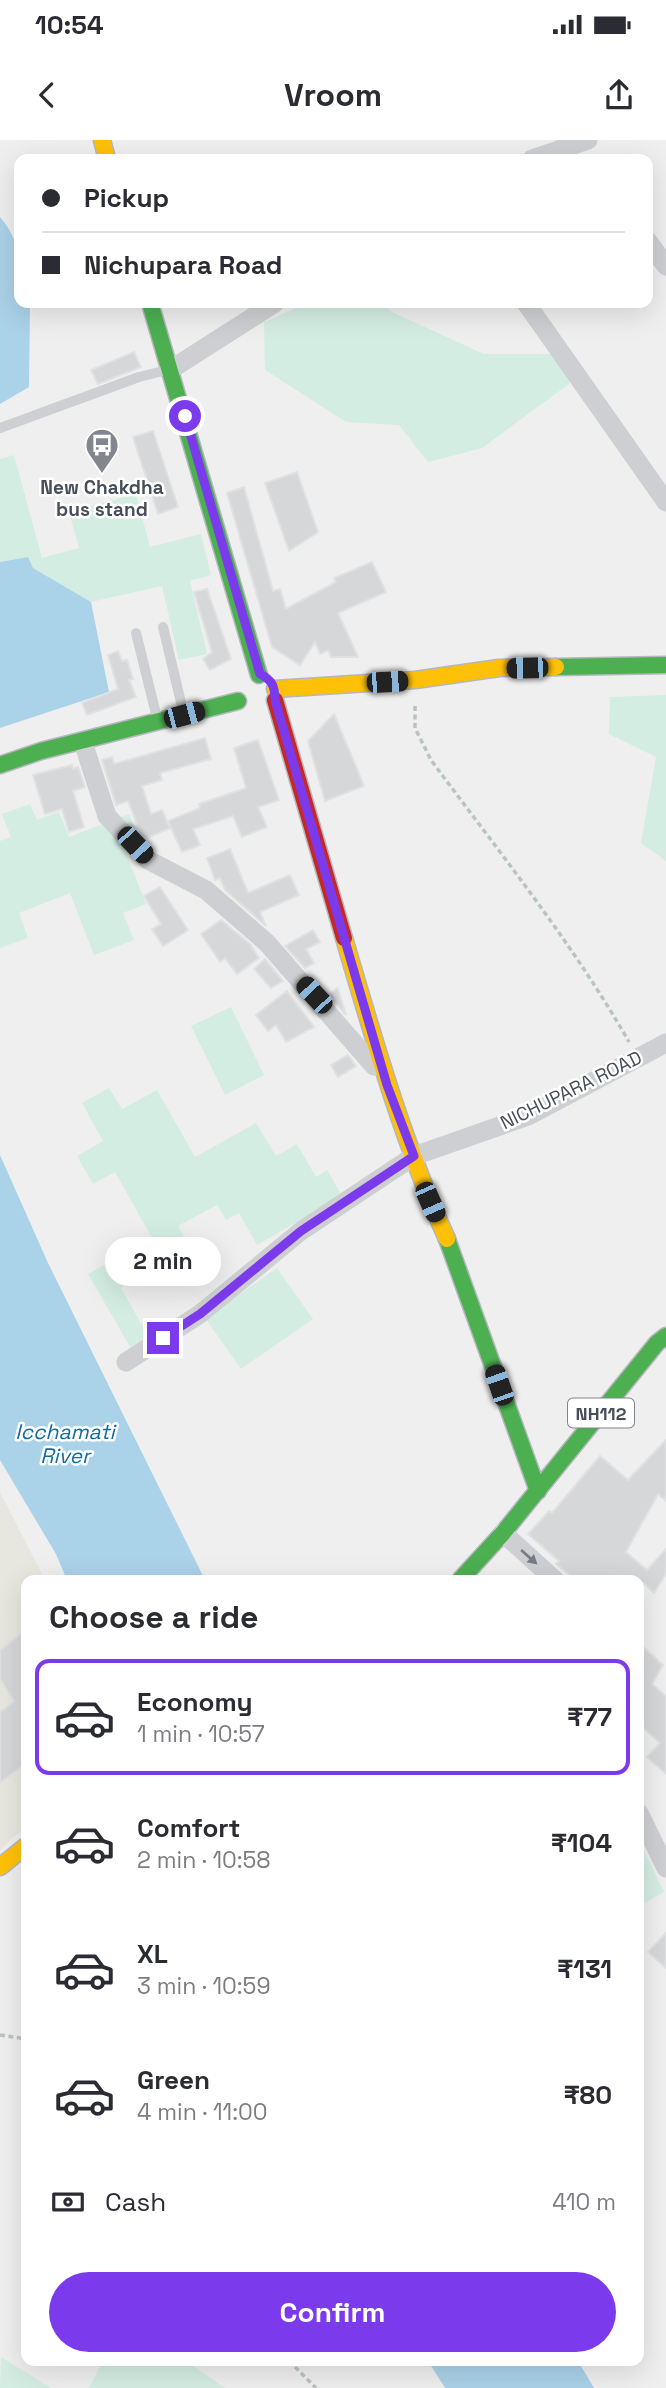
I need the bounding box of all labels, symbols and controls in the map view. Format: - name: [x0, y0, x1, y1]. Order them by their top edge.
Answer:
- text: 10:54: [35, 8, 103, 42]
- text: Vroom: [284, 75, 382, 115]
- icon: back: [28, 76, 66, 114]
- icon: share: [600, 76, 638, 114]
- text: Pickup: [84, 181, 169, 215]
- text: Nichupara Road: [84, 248, 282, 282]
- route start: [169, 400, 201, 432]
- bus stop icon: New Chakdha bus stand: [83, 426, 121, 475]
- place label: New Chakdha bus stand: [40, 475, 164, 522]
- car: [506, 657, 549, 679]
- car: [366, 670, 409, 694]
- car: [161, 699, 208, 731]
- car: [113, 822, 158, 868]
- car: [292, 972, 337, 1018]
- street label: NICHUPARA ROAD: [496, 1045, 646, 1135]
- car: [412, 1179, 449, 1225]
- callout: 2 min: [105, 1236, 221, 1286]
- text: 2 min: [133, 1246, 193, 1276]
- route end: [147, 1322, 179, 1354]
- car: [483, 1362, 516, 1408]
- road number: NH112: [568, 1398, 634, 1428]
- water label: Icchamati River: [15, 1418, 118, 1469]
- one-way arrow: [521, 1549, 538, 1564]
- text: Choose a ride: [49, 1597, 259, 1637]
- text: Economy: [137, 1685, 253, 1719]
- icon: car: [53, 1686, 116, 1749]
- text: ₹77: [567, 1700, 612, 1734]
- text: 1 min · 10:57: [137, 1719, 265, 1749]
- text: Comfort: [137, 1811, 240, 1845]
- icon: car: [53, 1812, 116, 1875]
- text: ₹104: [551, 1826, 612, 1860]
- text: 2 min · 10:58: [137, 1845, 271, 1875]
- text: XL: [137, 1937, 168, 1971]
- icon: car: [53, 1938, 116, 2001]
- text: ₹131: [557, 1952, 612, 1986]
- text: 3 min · 10:59: [137, 1971, 270, 2001]
- text: Green: [137, 2063, 210, 2097]
- icon: car: [53, 2064, 116, 2127]
- text: ₹80: [563, 2078, 612, 2112]
- text: 4 min · 11:00: [137, 2097, 267, 2127]
- icon: cash: [49, 2183, 87, 2221]
- text: Cash: [105, 2185, 166, 2219]
- text: 410 m: [552, 2187, 616, 2217]
- button: Confirm: [49, 2272, 616, 2352]

